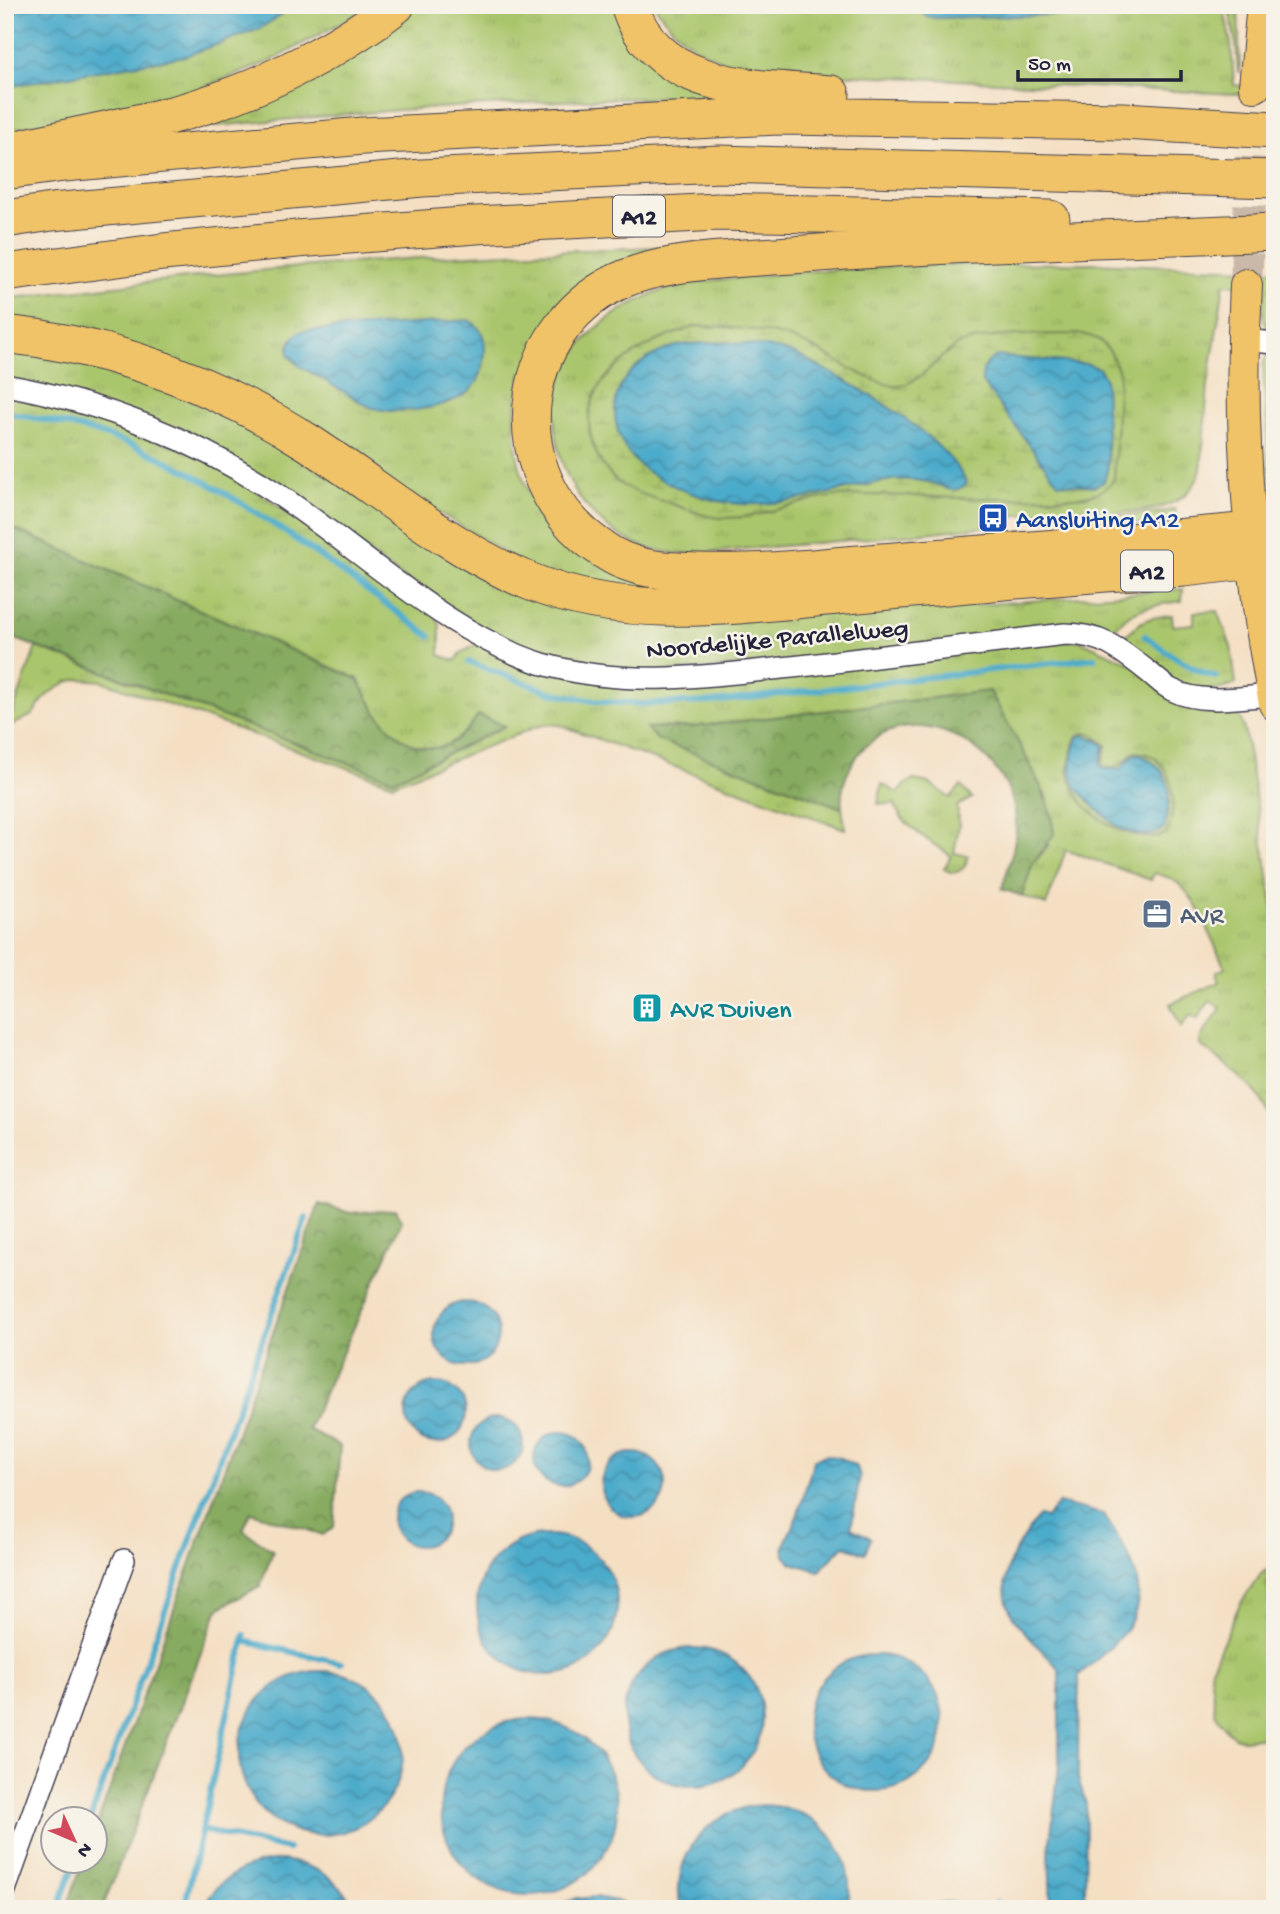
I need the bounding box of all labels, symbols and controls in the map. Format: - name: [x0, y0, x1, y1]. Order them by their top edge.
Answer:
- scale bar: [1018, 38, 1180, 82]
- text: 50 m: [1028, 54, 1071, 79]
- road number: A12: [613, 196, 665, 236]
- bus stop icon: Aansluiting A12: [976, 501, 1010, 535]
- place label: Aansluiting A12: [1016, 507, 1180, 538]
- road number: A12: [1121, 550, 1173, 592]
- street label: Noordelijke Parallelweg: [645, 615, 910, 668]
- office icon: AVR: [1140, 897, 1174, 931]
- place label: AVR: [1180, 903, 1225, 934]
- building icon: AVR Duiven: [630, 991, 664, 1025]
- place label: AVR Duiven: [670, 997, 792, 1028]
- north arrow: [38, 1806, 108, 1876]
- text: N: [71, 1837, 96, 1862]

